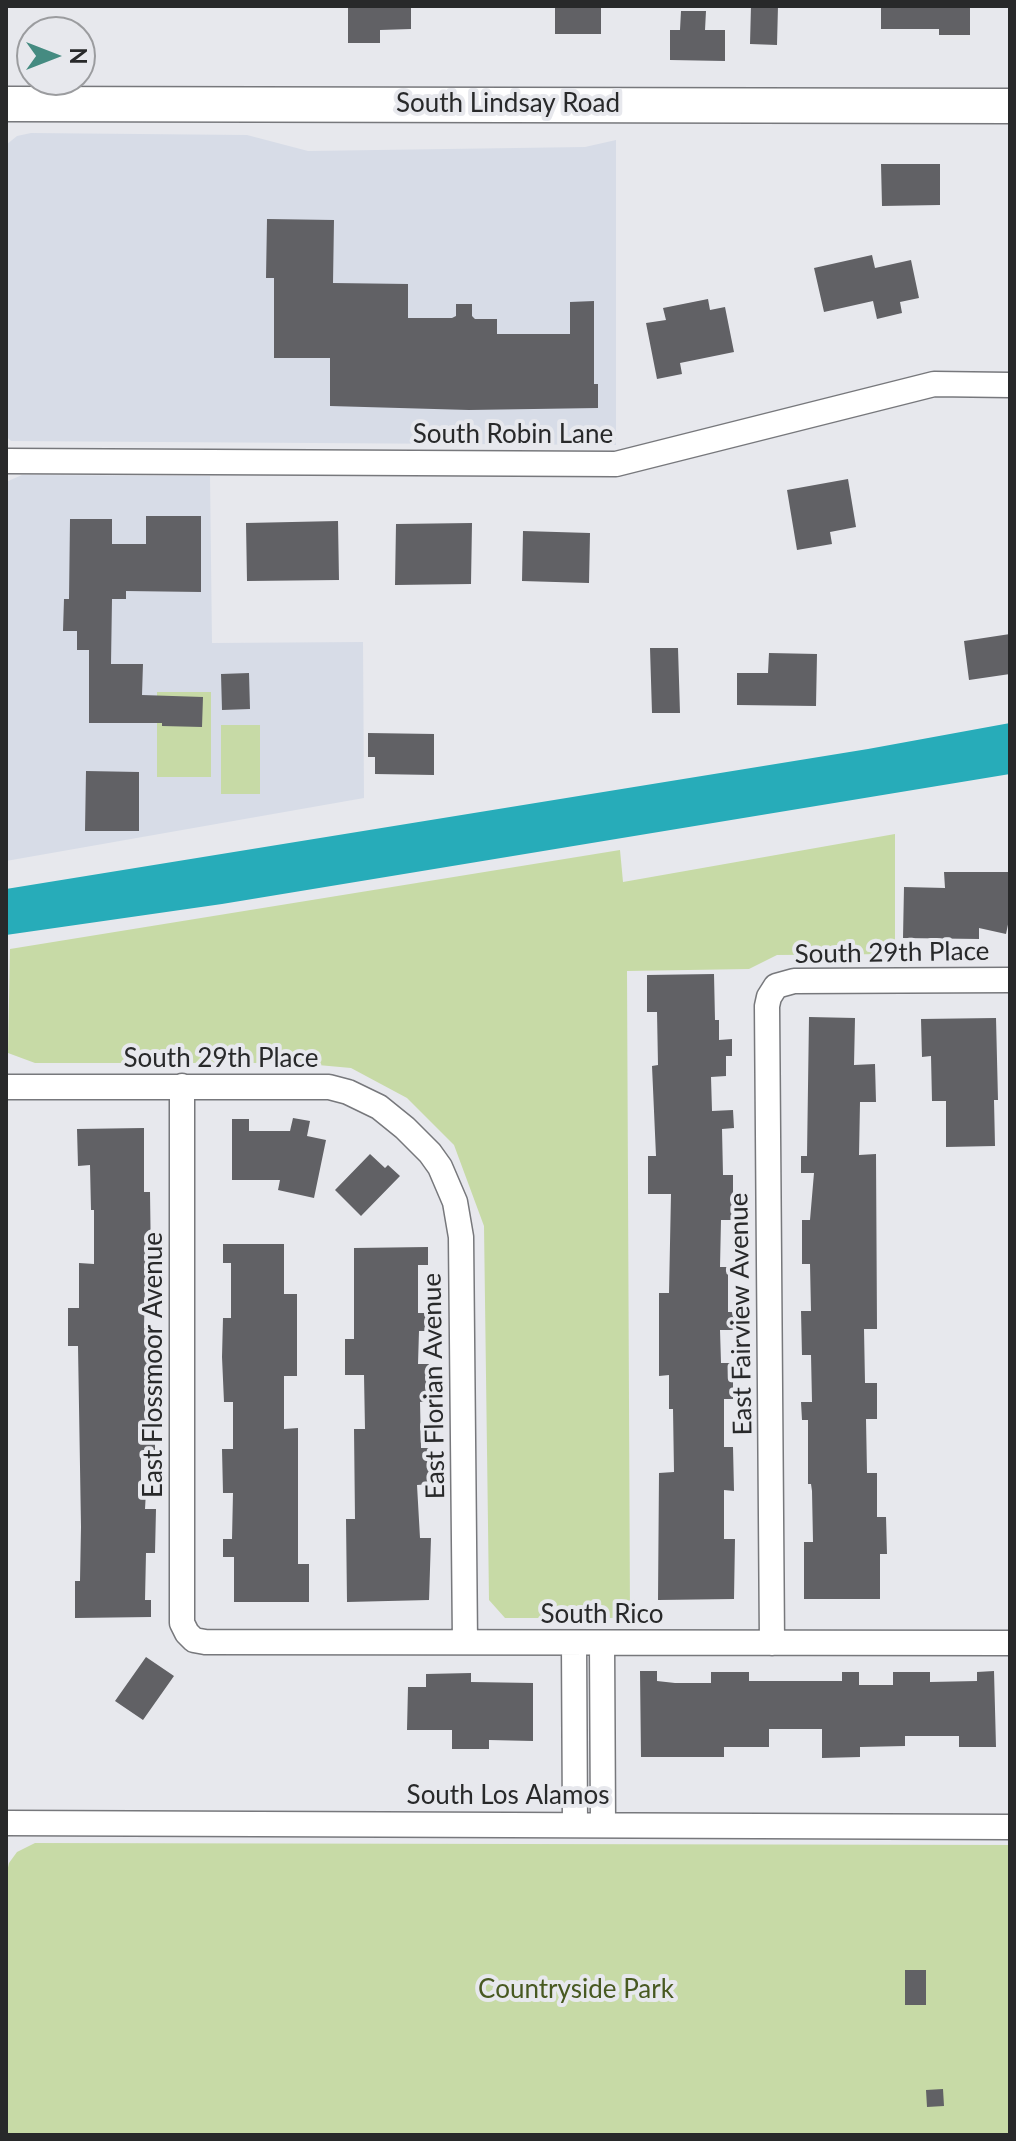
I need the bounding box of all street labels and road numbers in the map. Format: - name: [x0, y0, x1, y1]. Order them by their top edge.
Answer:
- street label: South Lindsay Road: [396, 88, 620, 120]
- street label: South Robin Lane: [413, 419, 613, 451]
- street label: South 29th Place: [794, 936, 990, 970]
- street label: South 29th Place: [124, 1043, 318, 1075]
- street label: East Fairview Avenue: [723, 1192, 759, 1436]
- street label: East Flossmoor Avenue: [138, 1232, 170, 1498]
- street label: East Florian Avenue: [416, 1273, 452, 1499]
- street label: South Rico: [540, 1599, 664, 1631]
- street label: South Los Alamos: [407, 1780, 609, 1812]

